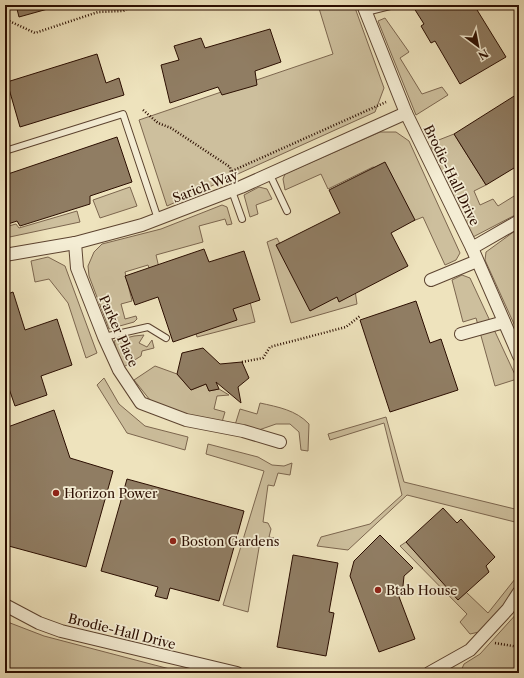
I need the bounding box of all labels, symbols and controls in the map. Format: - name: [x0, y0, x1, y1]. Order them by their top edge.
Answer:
- north arrow: [458, 26, 498, 66]
- text: N: [475, 46, 491, 63]
- street label: Brodie-Hall Drive: [421, 122, 483, 228]
- street label: Sarich Way: [170, 166, 241, 206]
- street label: Parker Place: [96, 293, 142, 369]
- place label: Horizon Power: [64, 485, 158, 501]
- marker: Horizon Power: [51, 488, 61, 498]
- place label: Boston Gardens: [181, 533, 280, 549]
- marker: Boston Gardens: [168, 536, 178, 546]
- place label: Btab House: [386, 582, 458, 598]
- marker: Btab House: [373, 585, 383, 595]
- street label: Brodie-Hall Drive: [67, 610, 177, 652]

